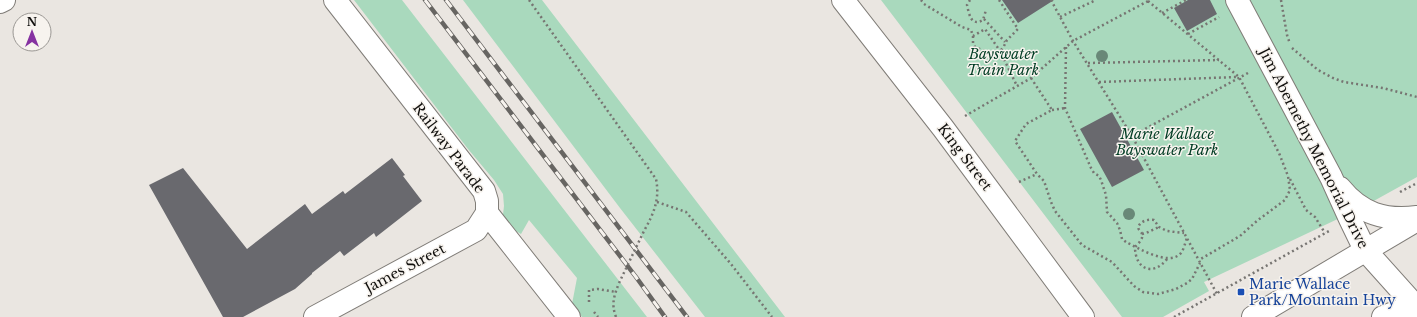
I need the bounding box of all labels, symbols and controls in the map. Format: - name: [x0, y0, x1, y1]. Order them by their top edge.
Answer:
- north arrow: [12, 12, 52, 52]
- text: N: [27, 15, 38, 29]
- street label: Jim Abernethy Memorial Drive: [1254, 43, 1373, 251]
- park label: Bayswater Train Park: [967, 45, 1039, 79]
- street label: Railway Parade: [409, 99, 489, 197]
- street label: King Street: [934, 120, 997, 195]
- park label: Marie Wallace Bayswater Park: [1115, 125, 1218, 159]
- street label: James Street: [360, 239, 449, 298]
- place label: Marie Wallace Park/Mountain Hwy: [1249, 275, 1396, 309]
- marker: Marie Wallace Park/Mountain Hwy: [1236, 287, 1246, 297]

